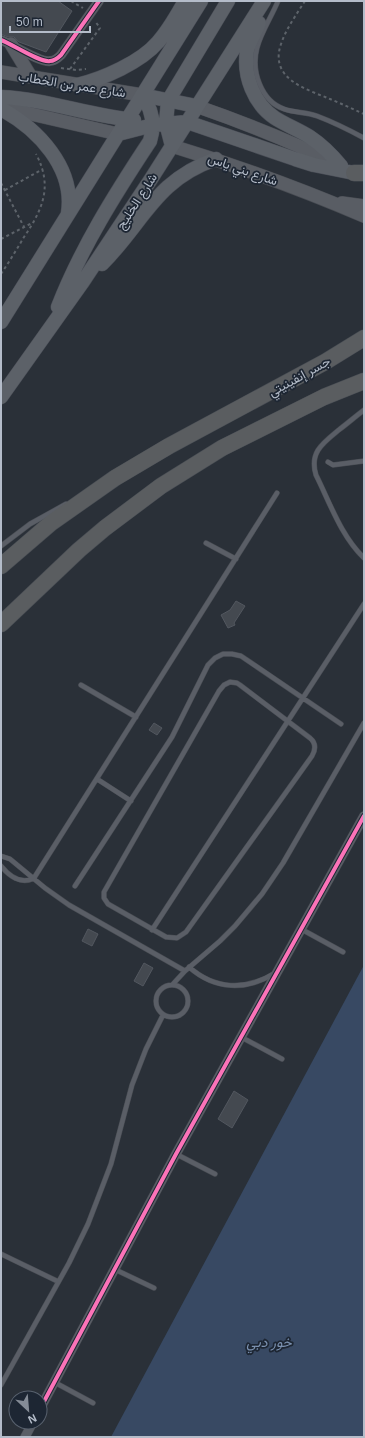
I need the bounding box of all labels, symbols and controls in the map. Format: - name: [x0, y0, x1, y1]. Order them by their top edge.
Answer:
- scale bar: [10, 8, 90, 34]
- text: 50 m: [16, 15, 43, 29]
- street label: شارع عمر بن الخطاب: [17, 69, 127, 102]
- street label: شارع بني ياس: [205, 151, 280, 191]
- street label: شارع الخليج: [113, 170, 162, 233]
- street label: جسر إنفينيتي: [266, 353, 335, 402]
- water label: خور دبي: [246, 1334, 292, 1354]
- north arrow: [8, 1390, 48, 1430]
- text: N: [26, 1412, 39, 1426]

